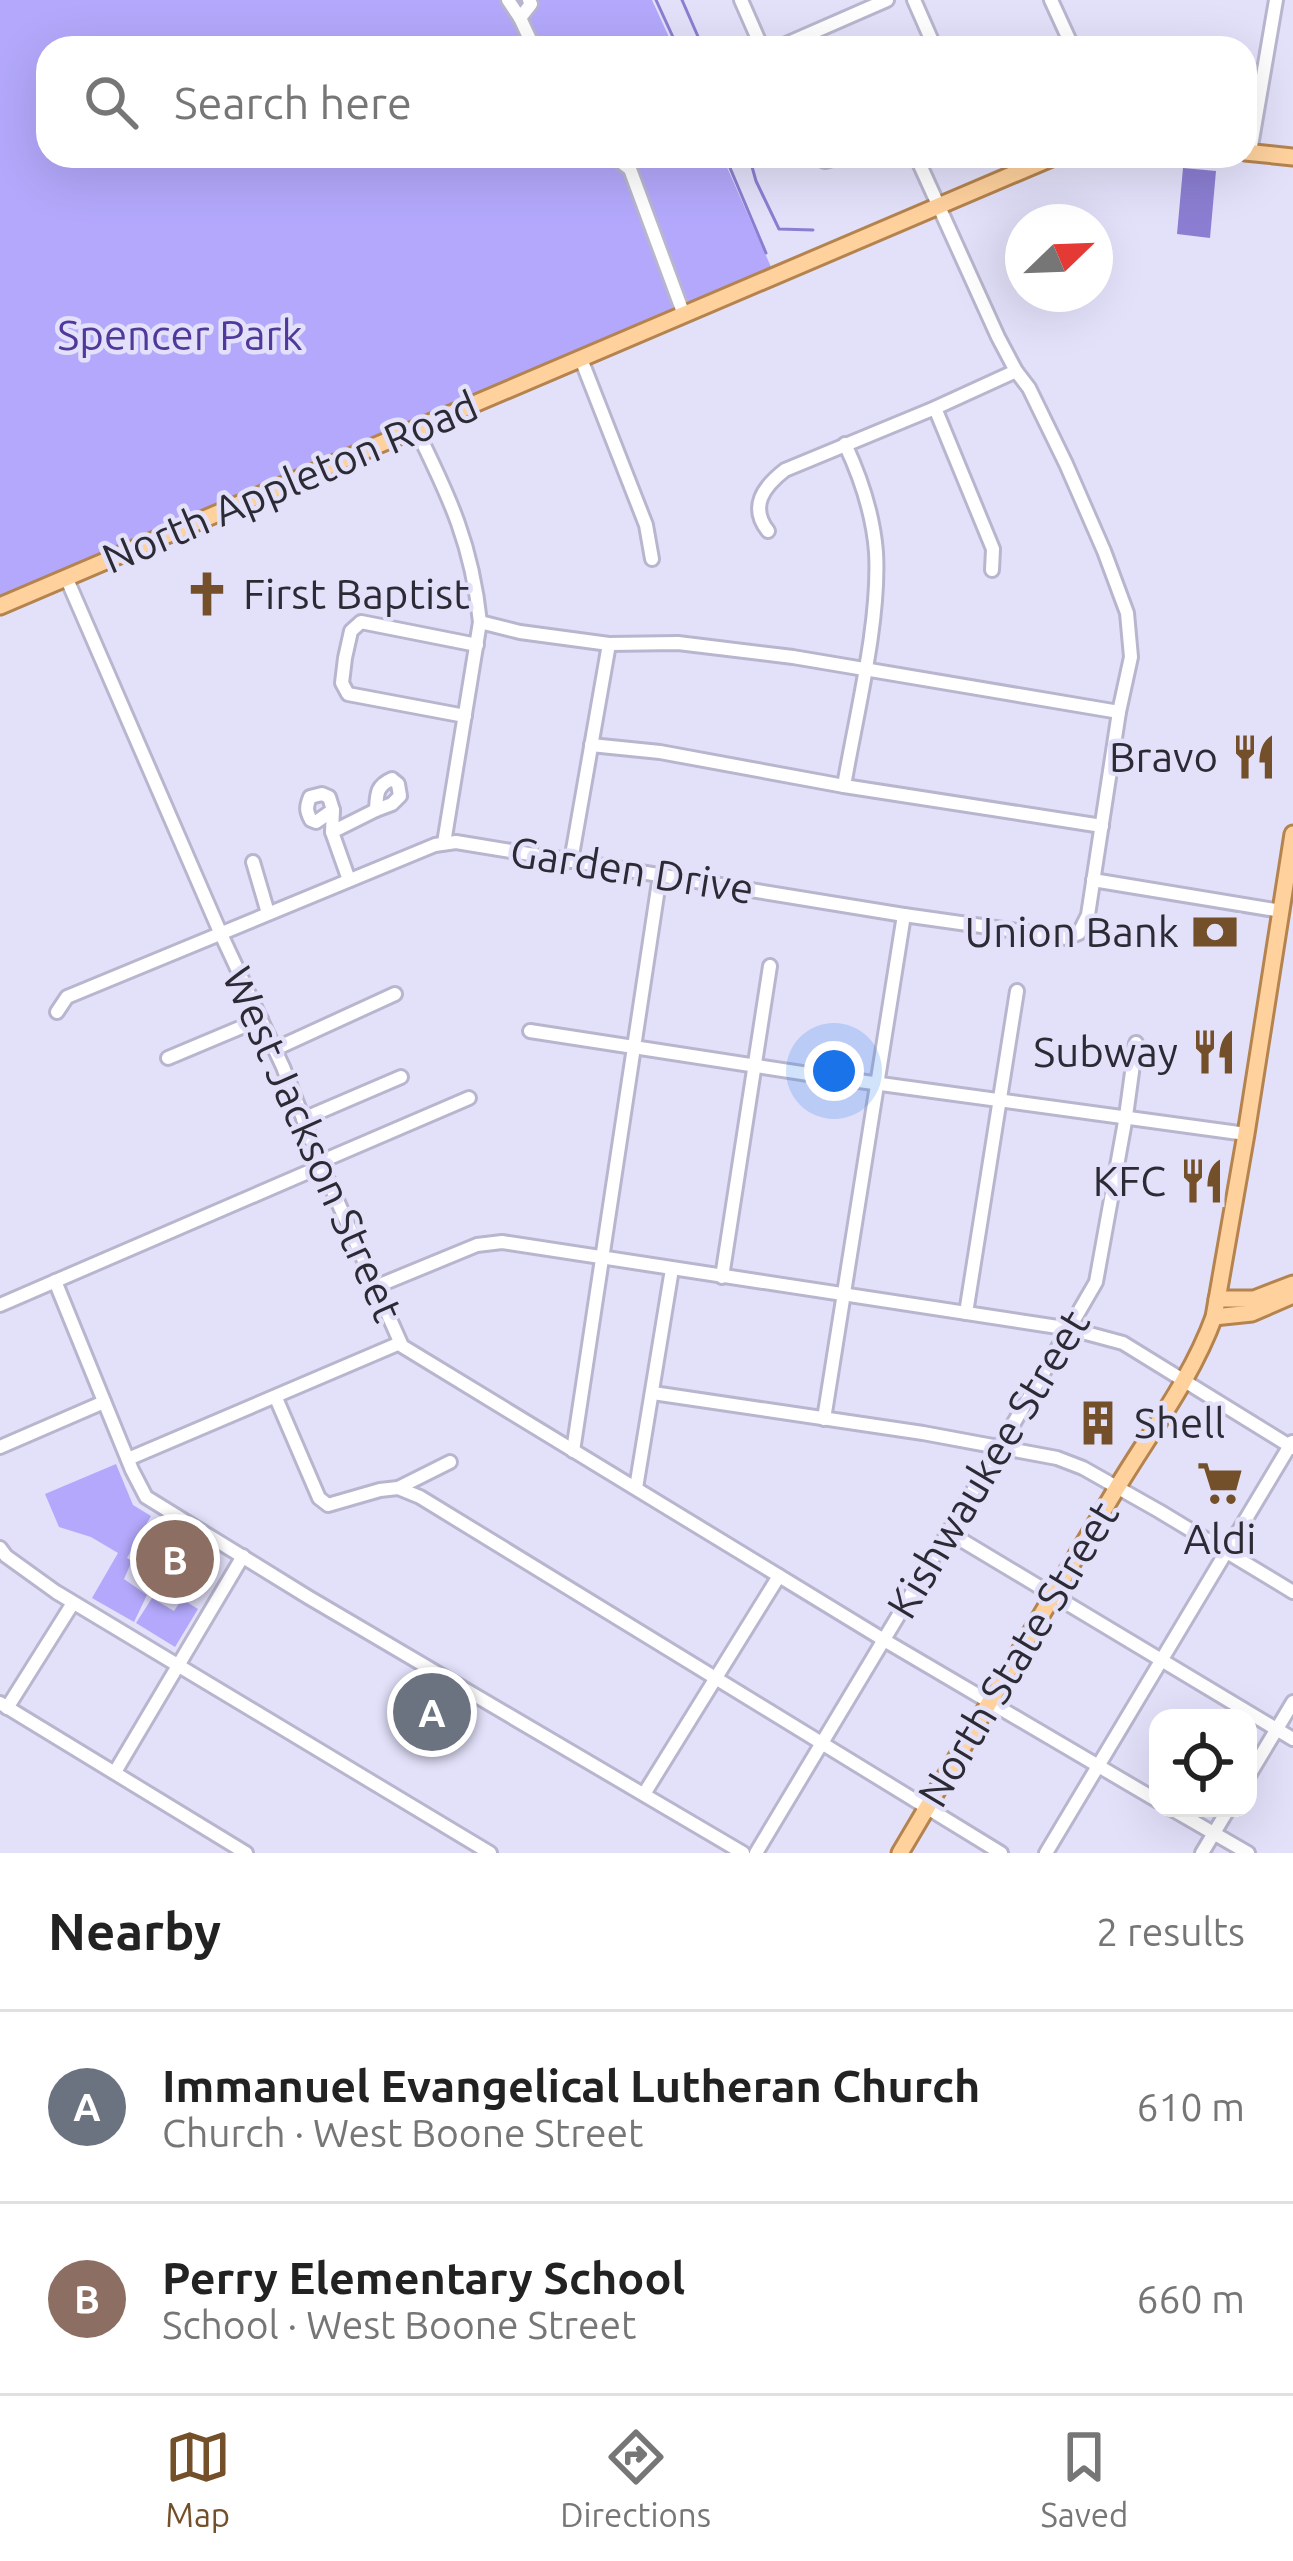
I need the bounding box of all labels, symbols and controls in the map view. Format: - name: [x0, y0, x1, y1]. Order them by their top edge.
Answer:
- search box: [36, 36, 1257, 168]
- icon: search: [78, 69, 144, 135]
- text: Search here: [174, 77, 412, 128]
- north arrow: [1005, 204, 1113, 312]
- park label: Spencer Park: [57, 311, 303, 358]
- street label: North Appleton Road: [95, 381, 484, 582]
- church icon: First Baptist: [182, 569, 232, 619]
- place label: First Baptist: [243, 570, 470, 617]
- restaurant icon: Bravo: [1229, 732, 1279, 782]
- place label: Bravo: [1109, 733, 1218, 780]
- street label: Garden Drive: [507, 827, 757, 912]
- bank icon: Union Bank: [1190, 907, 1240, 957]
- place label: Union Bank: [965, 908, 1179, 955]
- street label: West Jackson Street: [214, 960, 413, 1328]
- restaurant icon: Subway: [1189, 1027, 1239, 1077]
- place label: Subway: [1033, 1028, 1178, 1075]
- your location: [804, 1041, 864, 1101]
- restaurant icon: KFC: [1177, 1156, 1227, 1206]
- place label: KFC: [1093, 1157, 1166, 1204]
- street label: Kishwaukee Street: [877, 1301, 1098, 1626]
- building icon: Shell: [1073, 1398, 1123, 1448]
- place label: Shell: [1134, 1399, 1225, 1446]
- supermarket icon: Aldi: [1195, 1458, 1245, 1508]
- street label: North State Street: [908, 1493, 1127, 1815]
- pin: B: [136, 1514, 214, 1604]
- place label: Aldi: [1183, 1515, 1257, 1562]
- pin: A: [393, 1667, 471, 1757]
- map controls: [1149, 1709, 1257, 1817]
- button: locate: [1149, 1709, 1257, 1817]
- text: Nearby: [48, 1902, 221, 1960]
- text: 2 results: [1096, 1910, 1245, 1953]
- text: Immanuel Evangelical Lutheran Church: [162, 2060, 980, 2111]
- text: A: [73, 2085, 101, 2128]
- text: 610 m: [1136, 2085, 1245, 2128]
- text: Church · West Boone Street: [162, 2111, 643, 2154]
- text: Perry Elementary School: [162, 2252, 685, 2303]
- text: B: [74, 2277, 100, 2320]
- text: 660 m: [1136, 2277, 1245, 2320]
- text: School · West Boone Street: [162, 2303, 636, 2346]
- tab: Map: [165, 2424, 231, 2533]
- tab: Directions: [560, 2424, 711, 2533]
- tab: Saved: [1040, 2424, 1128, 2533]

